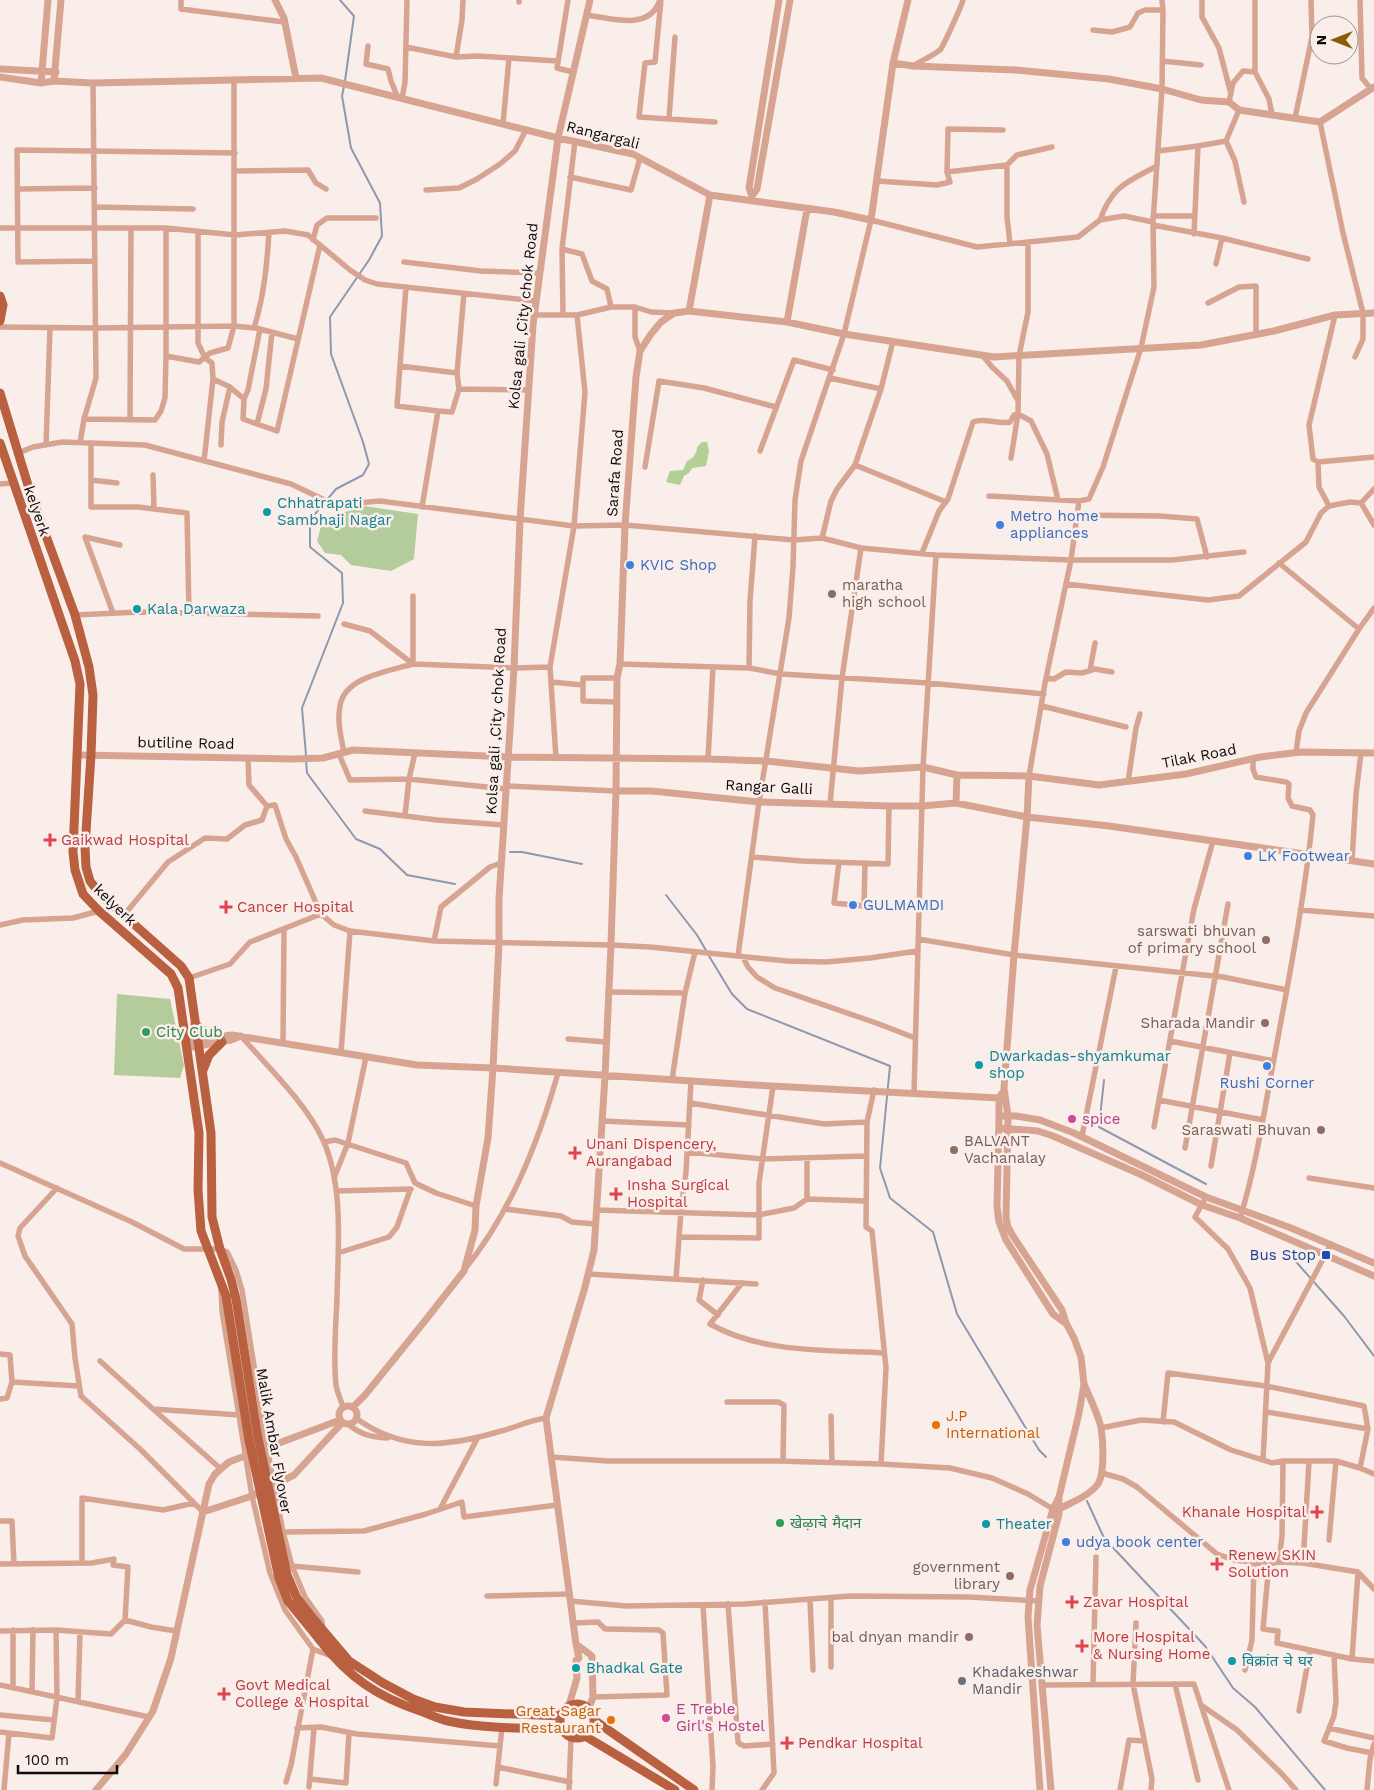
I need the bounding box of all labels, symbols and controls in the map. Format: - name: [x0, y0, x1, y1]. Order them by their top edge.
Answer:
- north arrow: [1309, 15, 1359, 65]
- text: N: [1313, 35, 1329, 45]
- street label: Rangargali: [564, 117, 642, 153]
- street label: Kolsa gali ,City chok Road: [504, 222, 542, 410]
- street label: Sarafa Road: [603, 429, 627, 517]
- street label: kelyerk: [20, 483, 54, 539]
- place label: Chhatrapati Sambhaji Nagar: [277, 494, 392, 529]
- marker: Chhatrapati Sambhaji Nagar: [261, 506, 273, 518]
- place label: Metro home appliances: [1010, 507, 1099, 542]
- marker: Metro home appliances: [994, 519, 1006, 531]
- place label: KVIC Shop: [640, 556, 717, 574]
- marker: KVIC Shop: [624, 559, 636, 571]
- place label: maratha high school: [842, 576, 926, 611]
- marker: maratha high school: [826, 588, 838, 600]
- place label: Kala Darwaza: [147, 600, 246, 618]
- marker: Kala Darwaza: [131, 603, 143, 615]
- street label: Kolsa gali ,City chok Road: [482, 627, 510, 815]
- street label: butiline Road: [137, 733, 235, 753]
- street label: Tilak Road: [1160, 740, 1238, 772]
- street label: Rangar Galli: [725, 776, 813, 798]
- place label: Gaikwad Hospital: [61, 831, 189, 849]
- marker: Gaikwad Hospital: [43, 833, 57, 847]
- place label: LK Footwear: [1258, 847, 1350, 865]
- marker: LK Footwear: [1242, 850, 1254, 862]
- street label: kelyerk: [90, 880, 140, 930]
- place label: GULMAMDI: [863, 896, 944, 914]
- place label: Cancer Hospital: [237, 898, 354, 916]
- marker: GULMAMDI: [847, 899, 859, 911]
- marker: Cancer Hospital: [219, 900, 233, 914]
- place label: sarswati bhuvan of primary school: [1128, 922, 1256, 957]
- marker: sarswati bhuvan of primary school: [1260, 934, 1272, 946]
- place label: Sharada Mandir: [1141, 1014, 1255, 1032]
- marker: Sharada Mandir: [1259, 1017, 1271, 1029]
- place label: City Club: [156, 1023, 223, 1041]
- marker: City Club: [140, 1026, 152, 1038]
- place label: Dwarkadas-shyamkumar shop: [989, 1047, 1171, 1082]
- marker: Dwarkadas-shyamkumar shop: [973, 1059, 985, 1071]
- marker: Rushi Corner: [1261, 1060, 1273, 1072]
- place label: Rushi Corner: [1220, 1074, 1314, 1092]
- place label: spice: [1082, 1110, 1120, 1128]
- marker: spice: [1066, 1113, 1078, 1125]
- place label: Saraswati Bhuvan: [1182, 1121, 1311, 1139]
- marker: Saraswati Bhuvan: [1315, 1124, 1327, 1136]
- place label: BALVANT Vachanalay: [964, 1132, 1046, 1167]
- place label: Unani Dispencery, Aurangabad: [586, 1135, 717, 1170]
- marker: BALVANT Vachanalay: [948, 1144, 960, 1156]
- marker: Unani Dispencery, Aurangabad: [568, 1146, 582, 1160]
- place label: Insha Surgical Hospital: [627, 1176, 730, 1211]
- marker: Insha Surgical Hospital: [609, 1187, 623, 1201]
- place label: Bus Stop: [1250, 1246, 1316, 1264]
- marker: Bus Stop: [1320, 1249, 1332, 1261]
- street label: Malik Ambar Flyover: [252, 1366, 296, 1516]
- place label: J.P International: [946, 1407, 1040, 1442]
- marker: J.P International: [930, 1419, 942, 1431]
- place label: Khanale Hospital: [1182, 1503, 1306, 1521]
- marker: Khanale Hospital: [1310, 1505, 1324, 1519]
- place label: खेऴाचे मैदान: [790, 1514, 862, 1532]
- place label: Theater: [996, 1515, 1052, 1533]
- marker: खेऴाचे मैदान: [774, 1517, 786, 1529]
- marker: Theater: [980, 1518, 992, 1530]
- place label: udya book center: [1076, 1533, 1203, 1551]
- marker: udya book center: [1060, 1536, 1072, 1548]
- place label: Renew SKIN Solution: [1228, 1546, 1316, 1581]
- marker: Renew SKIN Solution: [1210, 1557, 1224, 1571]
- place label: government library: [913, 1558, 1001, 1593]
- marker: government library: [1004, 1570, 1016, 1582]
- place label: Zavar Hospital: [1083, 1593, 1189, 1611]
- marker: Zavar Hospital: [1065, 1595, 1079, 1609]
- place label: bal dnyan mandir: [831, 1628, 959, 1646]
- place label: More Hospital & Nursing Home: [1093, 1628, 1211, 1663]
- marker: bal dnyan mandir: [963, 1631, 975, 1643]
- marker: More Hospital & Nursing Home: [1075, 1639, 1089, 1653]
- place label: विक्रांत चे घर: [1242, 1652, 1314, 1670]
- marker: विक्रांत चे घर: [1226, 1655, 1238, 1667]
- place label: Bhadkal Gate: [586, 1659, 683, 1677]
- marker: Bhadkal Gate: [570, 1662, 582, 1674]
- place label: Khadakeshwar Mandir: [972, 1663, 1078, 1698]
- marker: Khadakeshwar Mandir: [956, 1675, 968, 1687]
- place label: Govt Medical College & Hospital: [235, 1676, 369, 1711]
- marker: Govt Medical College & Hospital: [217, 1687, 231, 1701]
- place label: E Treble Girl's Hostel: [676, 1700, 765, 1735]
- place label: Great Sagar Restaurant: [515, 1702, 602, 1737]
- marker: E Treble Girl's Hostel: [660, 1712, 672, 1724]
- marker: Great Sagar Restaurant: [605, 1714, 617, 1726]
- place label: Pendkar Hospital: [798, 1734, 923, 1752]
- marker: Pendkar Hospital: [780, 1736, 794, 1750]
- scale bar: [18, 1742, 116, 1774]
- text: 100 m: [25, 1751, 69, 1769]

